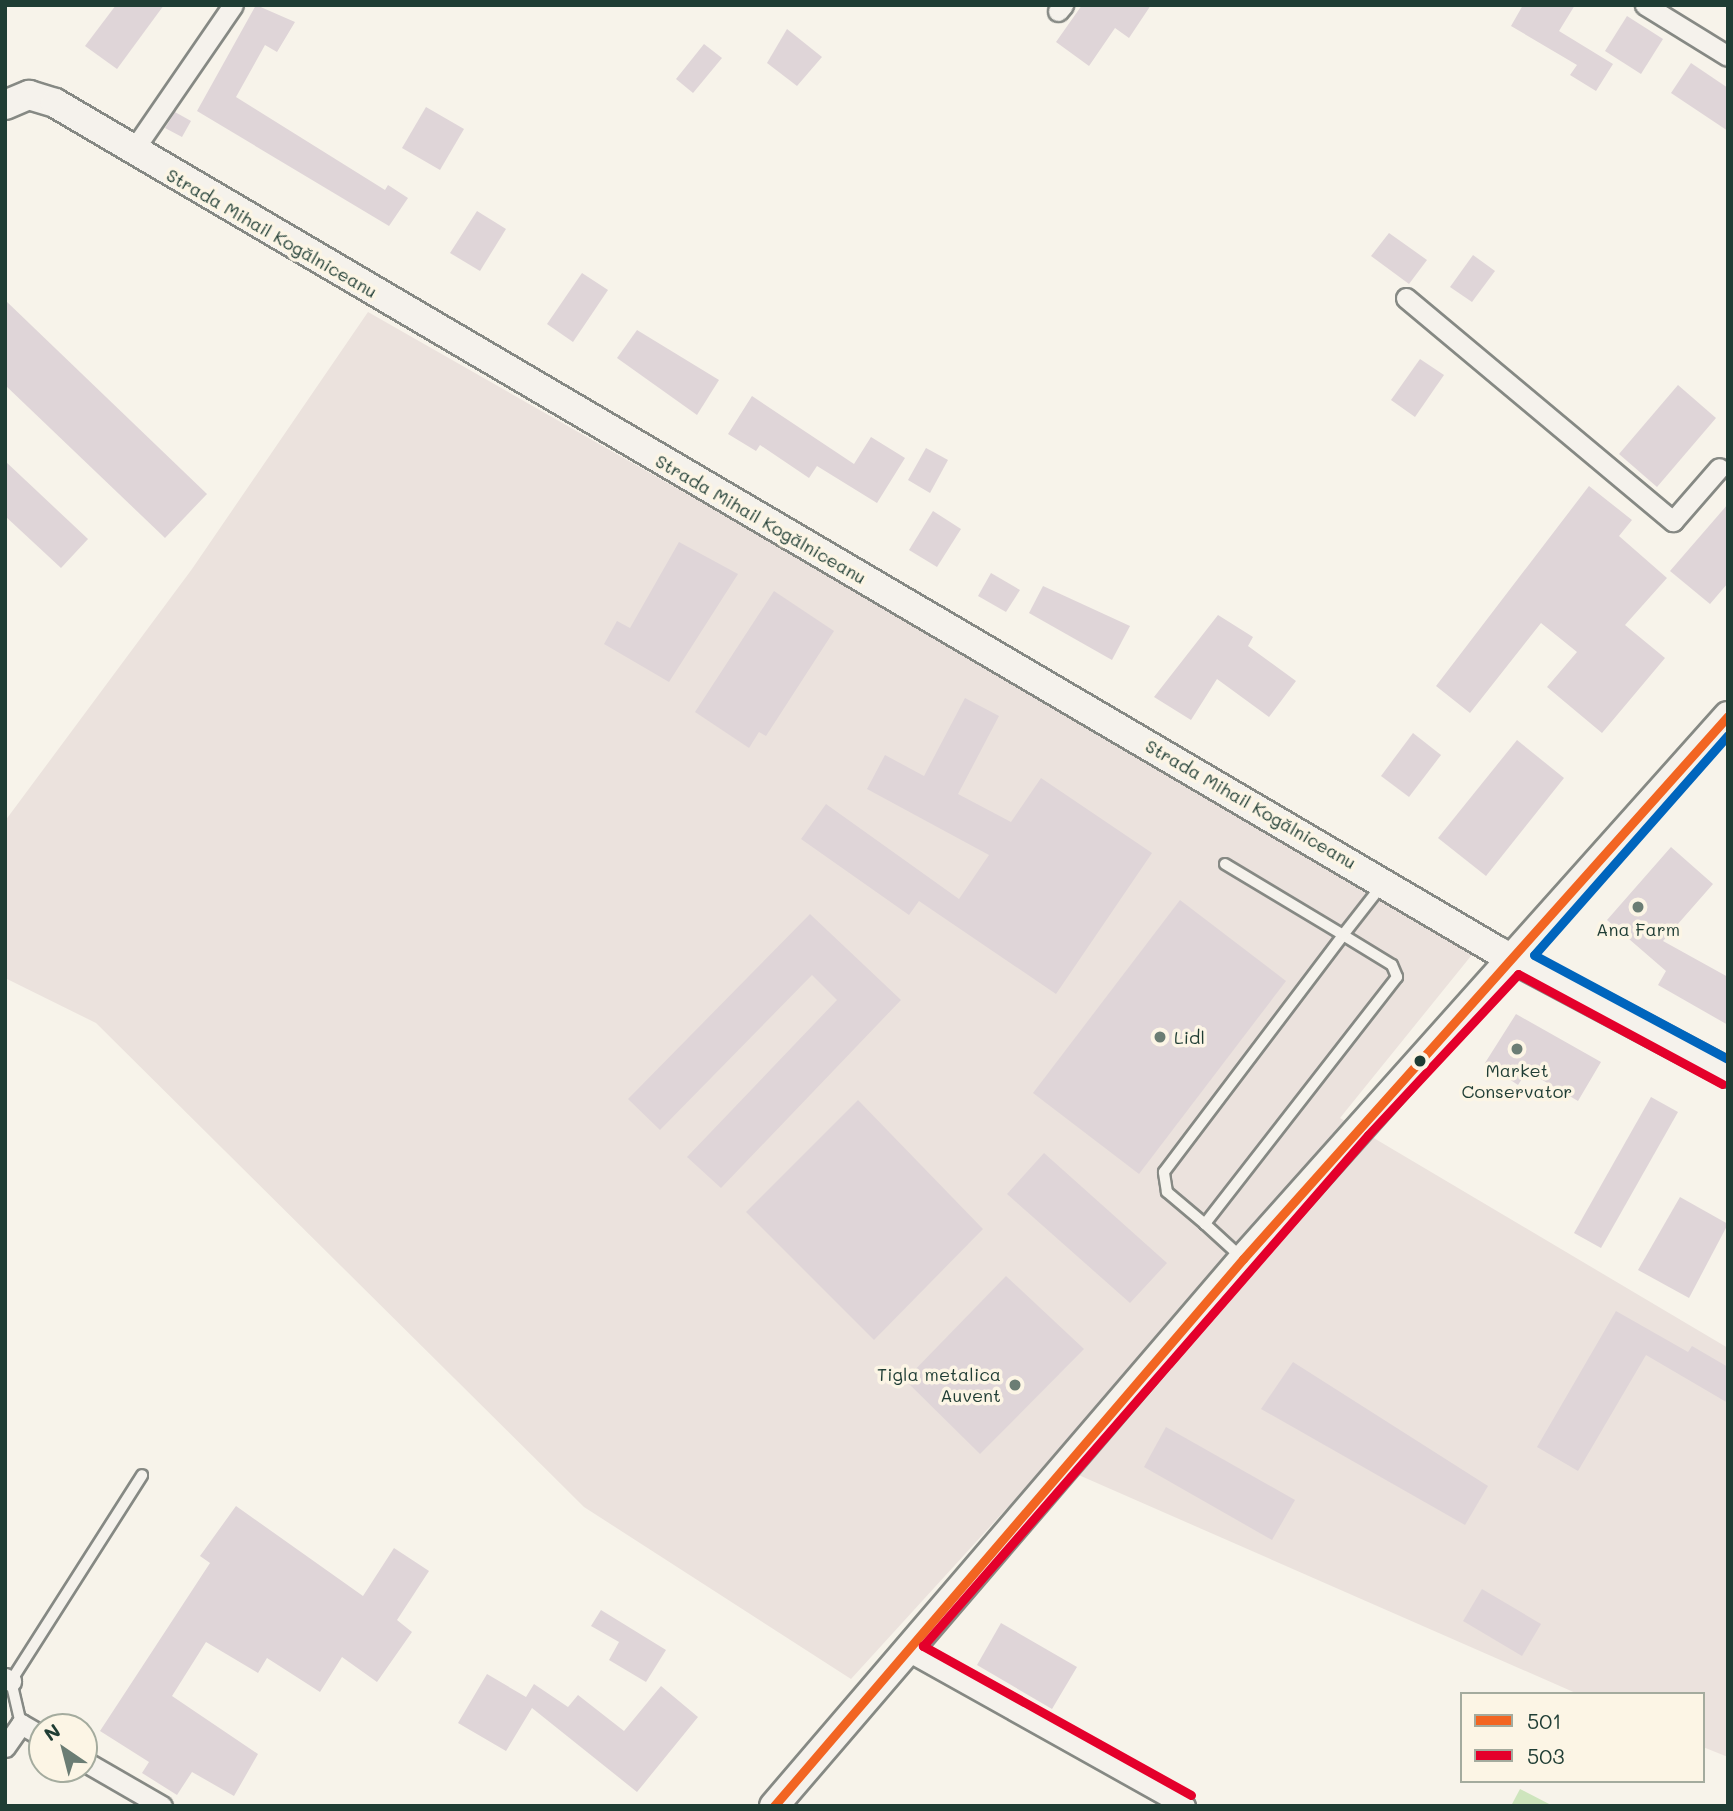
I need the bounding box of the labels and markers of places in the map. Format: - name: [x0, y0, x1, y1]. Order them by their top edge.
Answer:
- marker: Ana Farm: [1630, 899, 1646, 915]
- place label: Ana Farm: [1596, 918, 1680, 940]
- place label: Lidl: [1174, 1026, 1205, 1048]
- marker: Lidl: [1152, 1029, 1168, 1045]
- marker: Market Conservator: [1509, 1041, 1525, 1057]
- unlabelled marker: [1413, 1054, 1427, 1068]
- place label: Market Conservator: [1462, 1060, 1572, 1102]
- place label: Tigla metalica Auvent: [877, 1364, 1001, 1406]
- marker: Tigla metalica Auvent: [1007, 1377, 1023, 1393]

